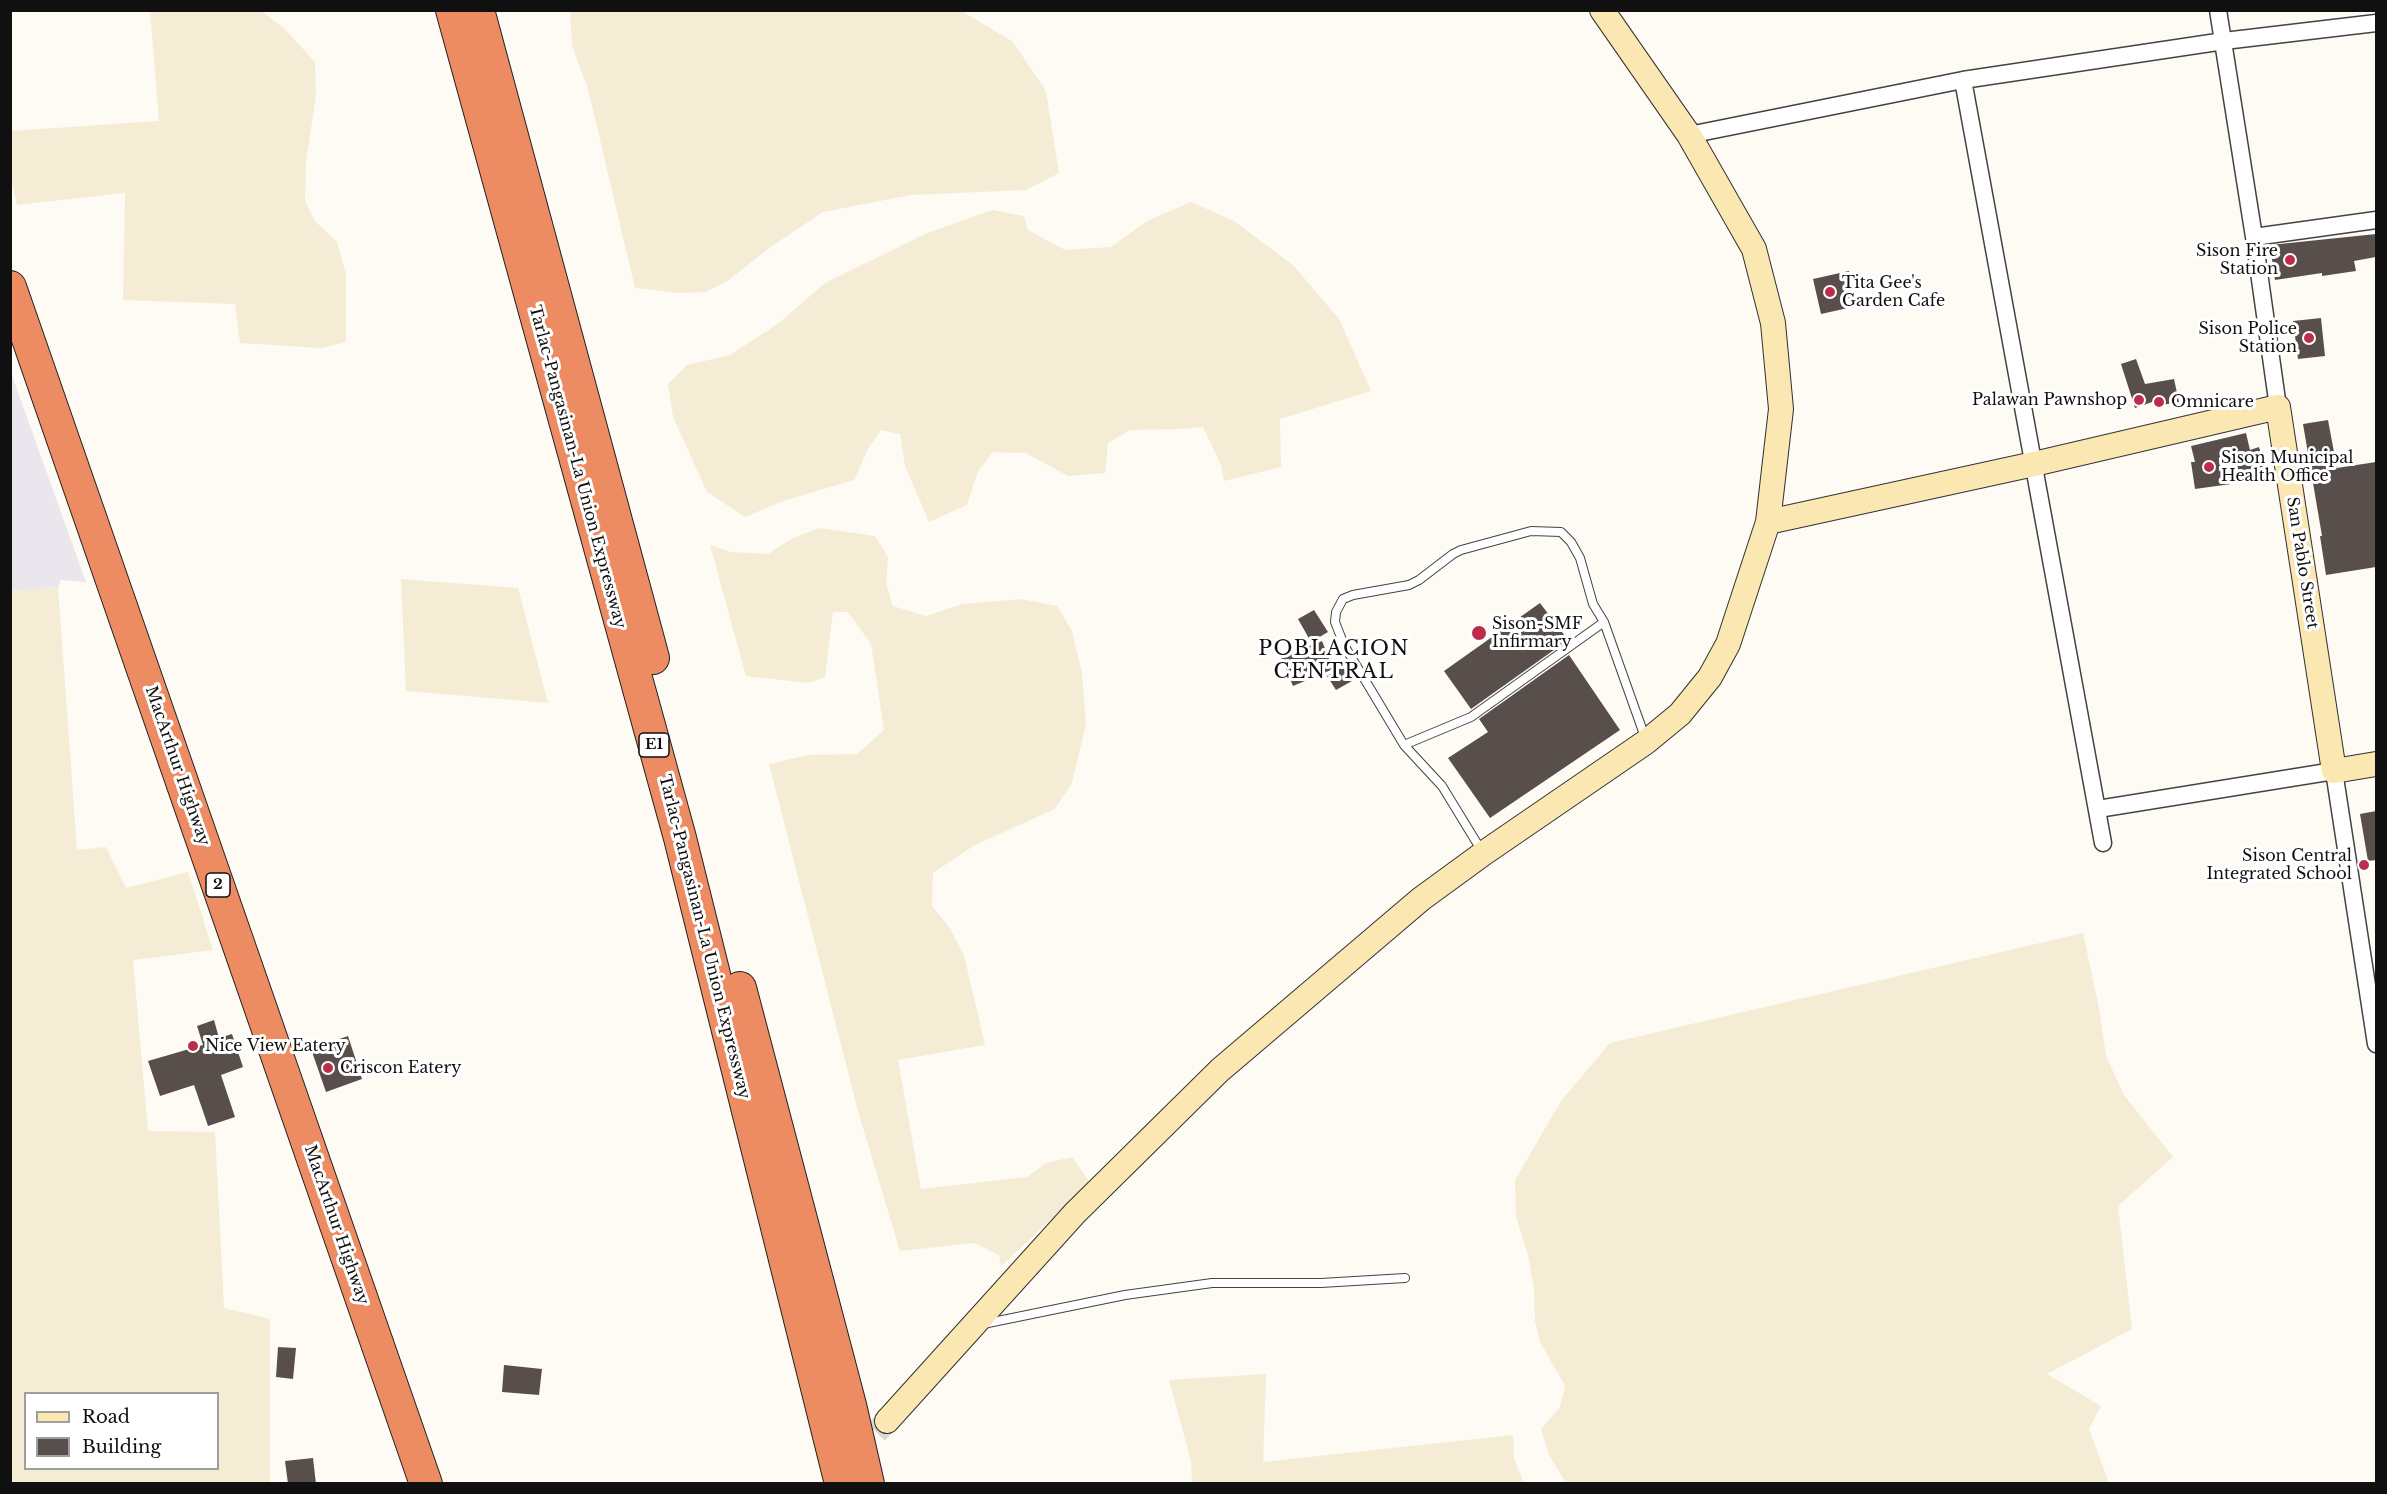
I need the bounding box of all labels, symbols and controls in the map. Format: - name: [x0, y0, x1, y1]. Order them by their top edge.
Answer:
- place label: Sison Fire Station: [2196, 241, 2278, 279]
- marker: Sison Fire Station: [2283, 253, 2297, 267]
- place label: Tita Gee's Garden Cafe: [1842, 273, 1945, 311]
- marker: Tita Gee's Garden Cafe: [1823, 285, 1837, 299]
- street label: Tarlac-Pangasinan-La Union Expressway: [525, 303, 629, 631]
- place label: Sison Police Station: [2199, 319, 2297, 357]
- marker: Sison Police Station: [2302, 331, 2316, 345]
- place label: Palawan Pawnshop: [1972, 390, 2127, 410]
- place label: Omnicare: [2171, 392, 2254, 412]
- marker: Palawan Pawnshop: [2132, 393, 2146, 407]
- marker: Omnicare: [2152, 395, 2166, 409]
- place label: Sison Municipal Health Office: [2221, 448, 2353, 486]
- marker: Sison Municipal Health Office: [2202, 460, 2216, 474]
- street label: San Pablo Street: [2282, 496, 2322, 630]
- place label: Sison-SMF Infirmary: [1492, 614, 1582, 652]
- marker: Sison-SMF Infirmary: [1470, 624, 1488, 642]
- district label: POBLACION CENTRAL: [1258, 637, 1410, 684]
- street label: MacArthur Highway: [141, 684, 213, 848]
- road number: E1: [639, 733, 669, 757]
- street label: Tarlac-Pangasinan-La Union Expressway: [654, 773, 754, 1101]
- place label: Sison Central Integrated School: [2206, 846, 2352, 884]
- marker: Sison Central Integrated School: [2357, 858, 2371, 872]
- road number: 2: [206, 873, 230, 897]
- place label: Nice View Eatery: [205, 1036, 346, 1056]
- marker: Nice View Eatery: [186, 1039, 200, 1053]
- place label: Criscon Eatery: [340, 1058, 461, 1078]
- marker: Criscon Eatery: [321, 1061, 335, 1075]
- street label: MacArthur Highway: [300, 1143, 372, 1307]
- legend: [24, 1392, 219, 1470]
- text: Road: [82, 1406, 130, 1428]
- text: Building: [82, 1436, 161, 1458]

